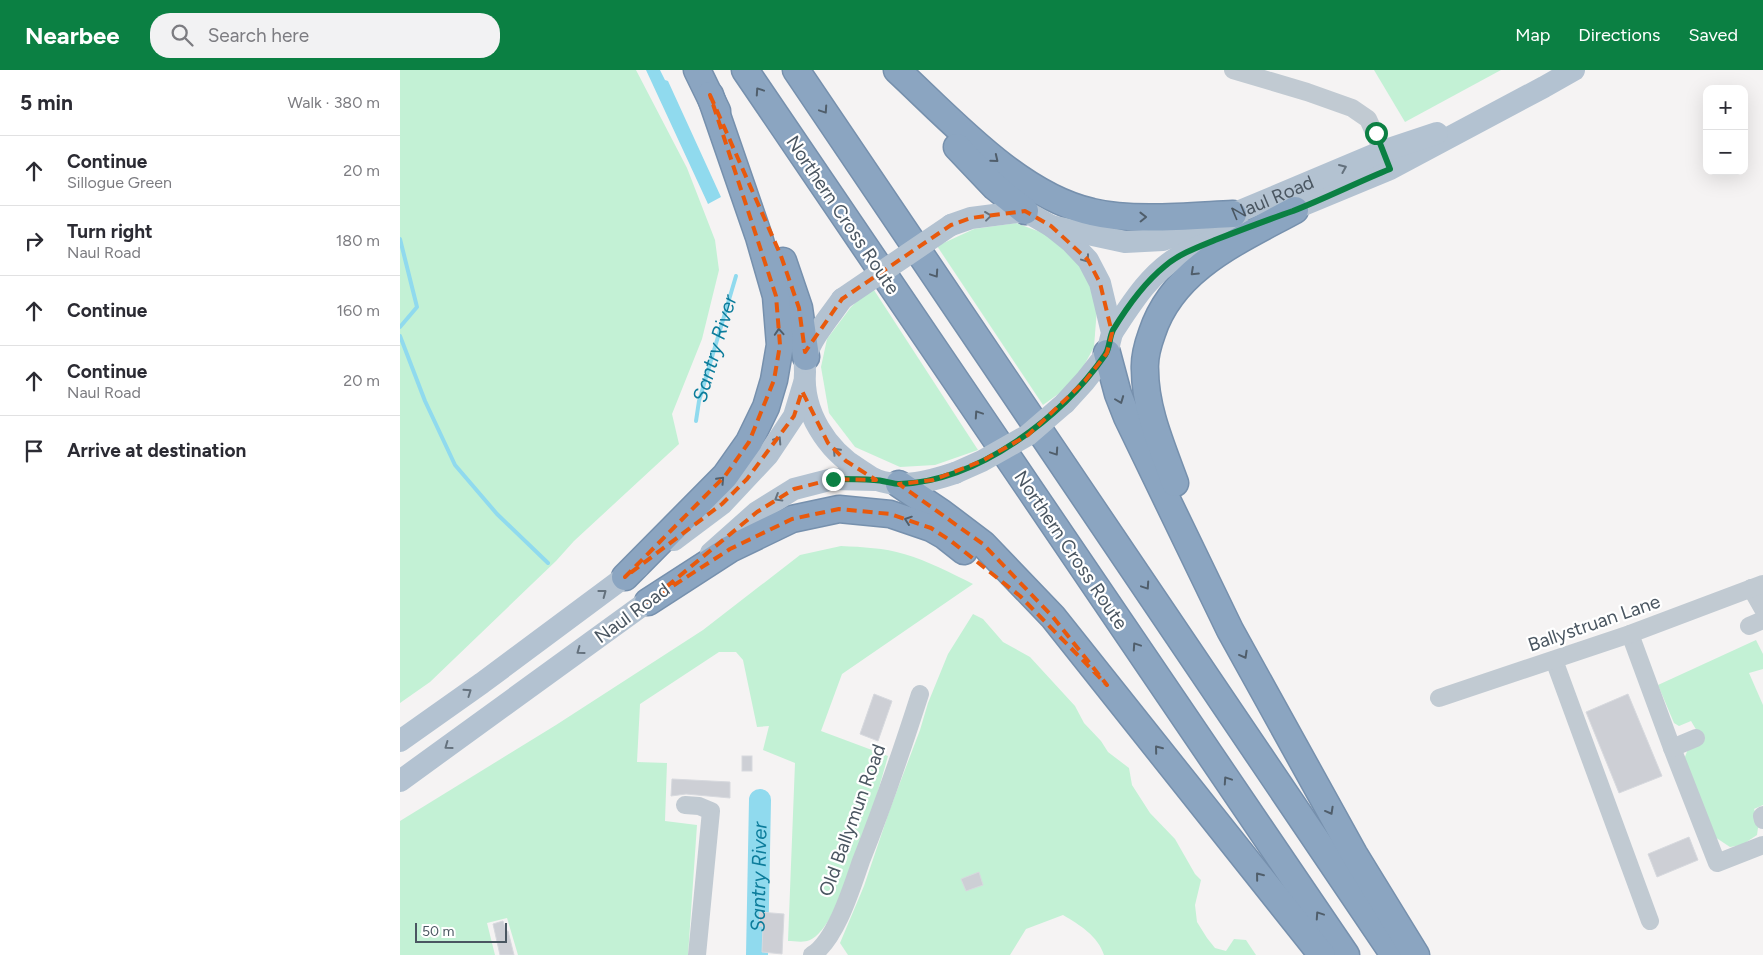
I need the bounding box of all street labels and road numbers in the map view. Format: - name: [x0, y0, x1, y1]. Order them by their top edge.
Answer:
- street label: Northern Cross Route: [781, 131, 905, 299]
- street label: Naul Road: [1227, 170, 1317, 225]
- street label: Northern Cross Route: [1009, 466, 1133, 634]
- street label: Naul Road: [590, 578, 674, 648]
- street label: Ballystruan Lane: [1525, 590, 1663, 656]
- street label: Old Ballymun Road: [814, 741, 890, 899]

